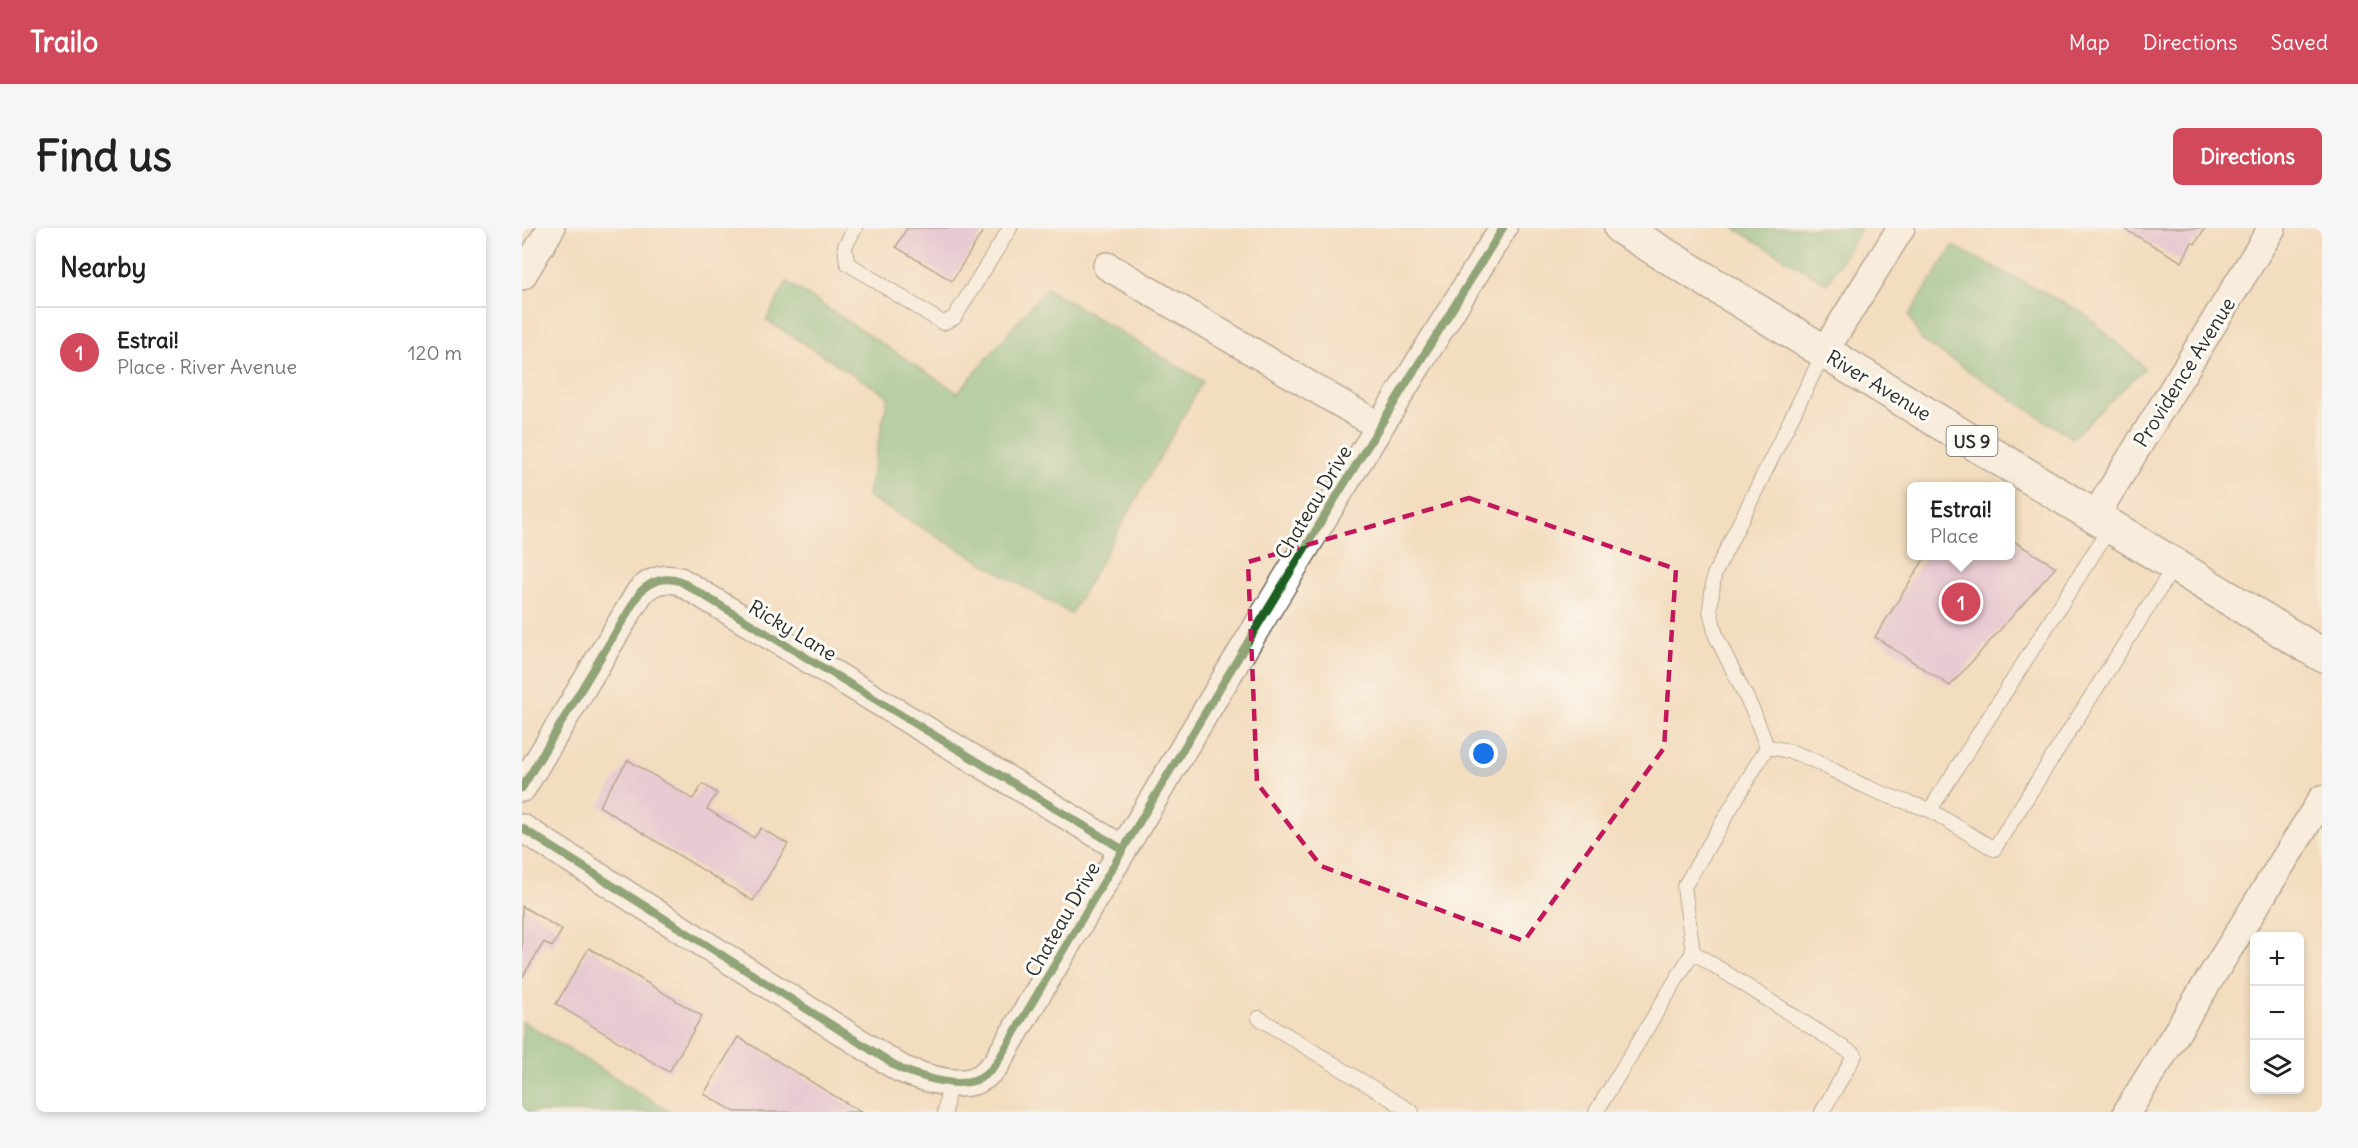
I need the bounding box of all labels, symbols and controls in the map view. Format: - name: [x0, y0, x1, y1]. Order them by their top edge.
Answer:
- text: Trailo: [30, 24, 98, 60]
- text: Map: [2069, 29, 2110, 56]
- text: Directions: [2143, 29, 2237, 56]
- text: Saved: [2270, 29, 2328, 56]
- button: Directions: [2173, 128, 2322, 185]
- text: Find us: [36, 130, 172, 182]
- text: Nearby: [60, 251, 146, 284]
- street label: Providence Avenue: [2128, 293, 2240, 451]
- text: Estrai!: [117, 326, 179, 354]
- text: 1: [76, 340, 83, 365]
- text: 120 m: [408, 340, 462, 365]
- street label: River Avenue: [1822, 344, 1936, 426]
- text: Place · River Avenue: [117, 354, 297, 379]
- road number: US 9: [1946, 426, 1998, 456]
- street label: Chateau Drive: [1269, 440, 1357, 564]
- popup: [1907, 482, 2015, 560]
- text: Estrai!: [1930, 495, 1992, 523]
- text: Place: [1930, 523, 1978, 548]
- pin: 1: [1942, 580, 1980, 625]
- street label: Ricky Lane: [744, 594, 842, 666]
- your location: [1469, 739, 1498, 768]
- street label: Chateau Drive: [1019, 857, 1105, 981]
- map controls: [2250, 932, 2304, 1094]
- button: +: [2250, 932, 2304, 986]
- button: −: [2250, 986, 2304, 1040]
- button: layers: [2250, 1040, 2304, 1094]

